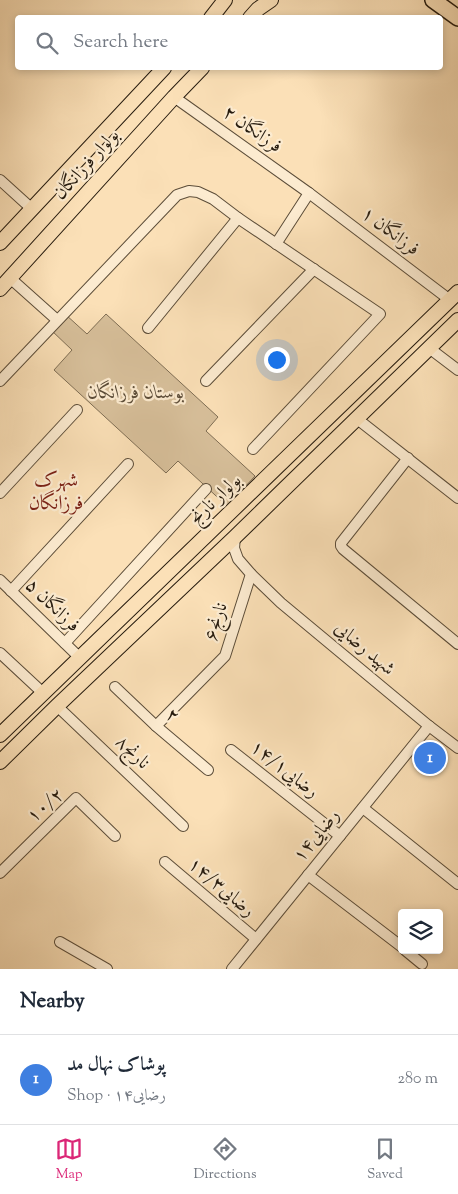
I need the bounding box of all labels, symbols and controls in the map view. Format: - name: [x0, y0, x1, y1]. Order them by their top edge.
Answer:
- search box: [15, 15, 443, 70]
- icon: search: [33, 29, 61, 57]
- text: Search here: [73, 29, 168, 56]
- street label: فرزانگان ۲: [217, 99, 288, 160]
- street label: بولوار فرزانگان: [47, 123, 126, 207]
- street label: فرزانگان ۱: [355, 200, 426, 263]
- your location: [264, 347, 290, 373]
- park label: بوستان فرزانگان: [88, 379, 185, 407]
- district label: شهرک فرزانگان: [29, 467, 83, 519]
- street label: بولوار نارنج: [184, 468, 249, 533]
- street label: فرزانگان ۵: [18, 572, 86, 639]
- street label: نارنج۶: [198, 599, 237, 645]
- street label: شهید رضایی: [328, 615, 400, 683]
- street label: ۲: [159, 702, 185, 730]
- street label: نارنج۸: [108, 730, 155, 777]
- street label: ۱۴/۱رضایی: [244, 735, 324, 805]
- pin: 1: [414, 739, 446, 777]
- street label: ۱۰/۲: [22, 782, 70, 830]
- street label: رضایی۱۴: [287, 804, 347, 868]
- street label: رضایی۱۴/۳: [182, 852, 260, 924]
- map controls: [398, 909, 443, 954]
- button: layers: [398, 909, 443, 954]
- text: Nearby: [20, 987, 85, 1017]
- text: پوشاک نهال مد: [67, 1052, 165, 1079]
- text: 1: [33, 1068, 39, 1091]
- text: 280 m: [397, 1068, 438, 1091]
- text: Shop · رضایی۱۴: [67, 1085, 166, 1108]
- tab: Map: [55, 1135, 83, 1185]
- tab: Directions: [193, 1135, 257, 1185]
- tab: Saved: [367, 1135, 403, 1185]

